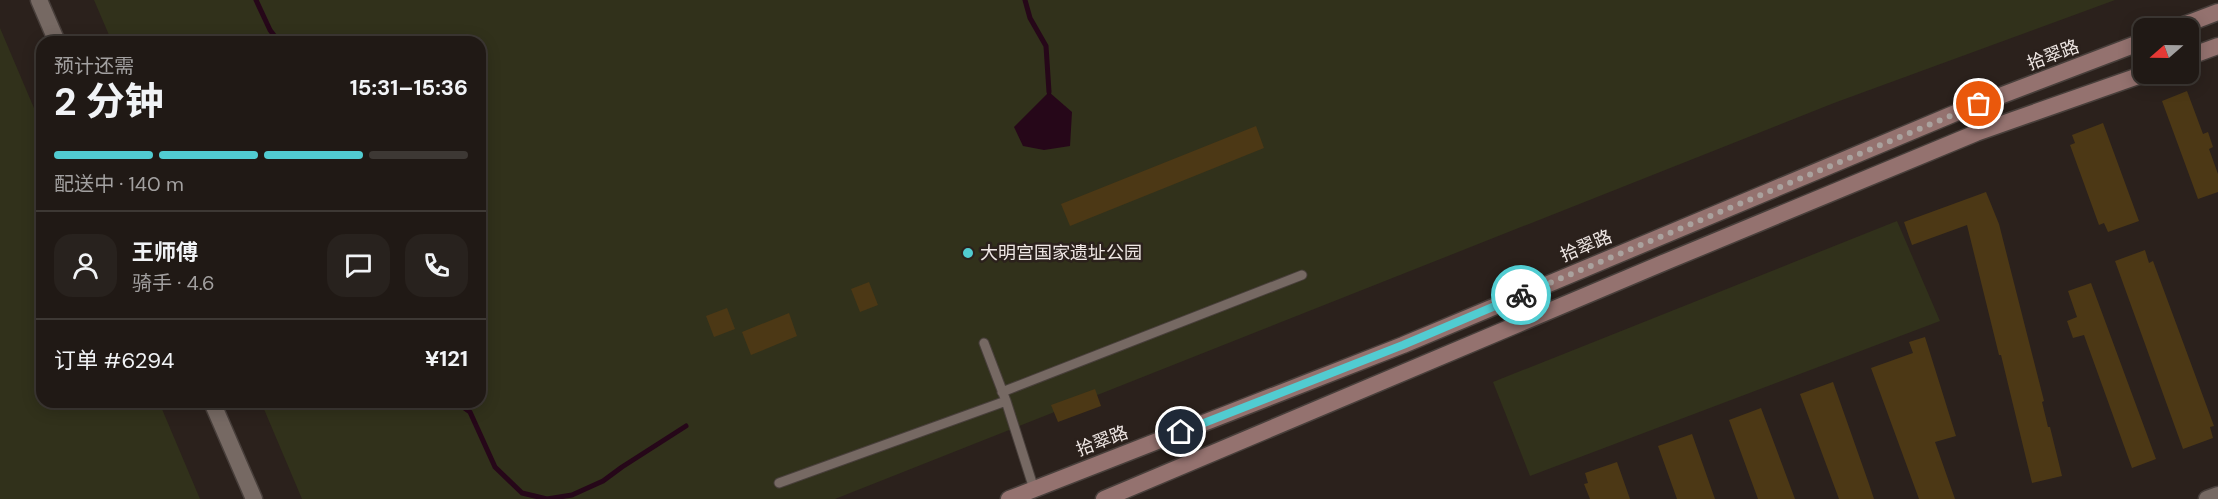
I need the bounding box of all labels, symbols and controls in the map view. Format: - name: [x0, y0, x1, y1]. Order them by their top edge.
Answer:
- north arrow: [2133, 18, 2199, 84]
- map controls: [2133, 18, 2199, 84]
- street label: 拾翠路: [2023, 34, 2083, 76]
- text: 预计还需: [54, 53, 134, 79]
- text: 15:31–15:36: [350, 73, 468, 102]
- text: 2 分钟: [54, 76, 164, 127]
- pin: [1953, 78, 2004, 129]
- icon: bag: [1962, 87, 1995, 120]
- text: 配送中 · 140 m: [54, 171, 184, 197]
- street label: 拾翠路: [1556, 224, 1616, 268]
- button: person: [54, 234, 117, 297]
- button: chat: [327, 234, 390, 297]
- button: phone: [405, 234, 468, 297]
- text: 王师傅: [132, 238, 198, 267]
- place label: 大明宫国家遗址公园: [980, 241, 1142, 265]
- marker: 大明宫国家遗址公园: [961, 246, 975, 260]
- courier: [1491, 265, 1551, 325]
- text: 骑手 · 4.6: [132, 270, 215, 296]
- icon: bike: [1505, 279, 1538, 312]
- text: ¥121: [425, 344, 468, 373]
- text: 订单 #6294: [54, 346, 174, 375]
- pin: [1155, 406, 1206, 457]
- icon: home: [1164, 415, 1197, 448]
- street label: 拾翠路: [1072, 420, 1132, 462]

